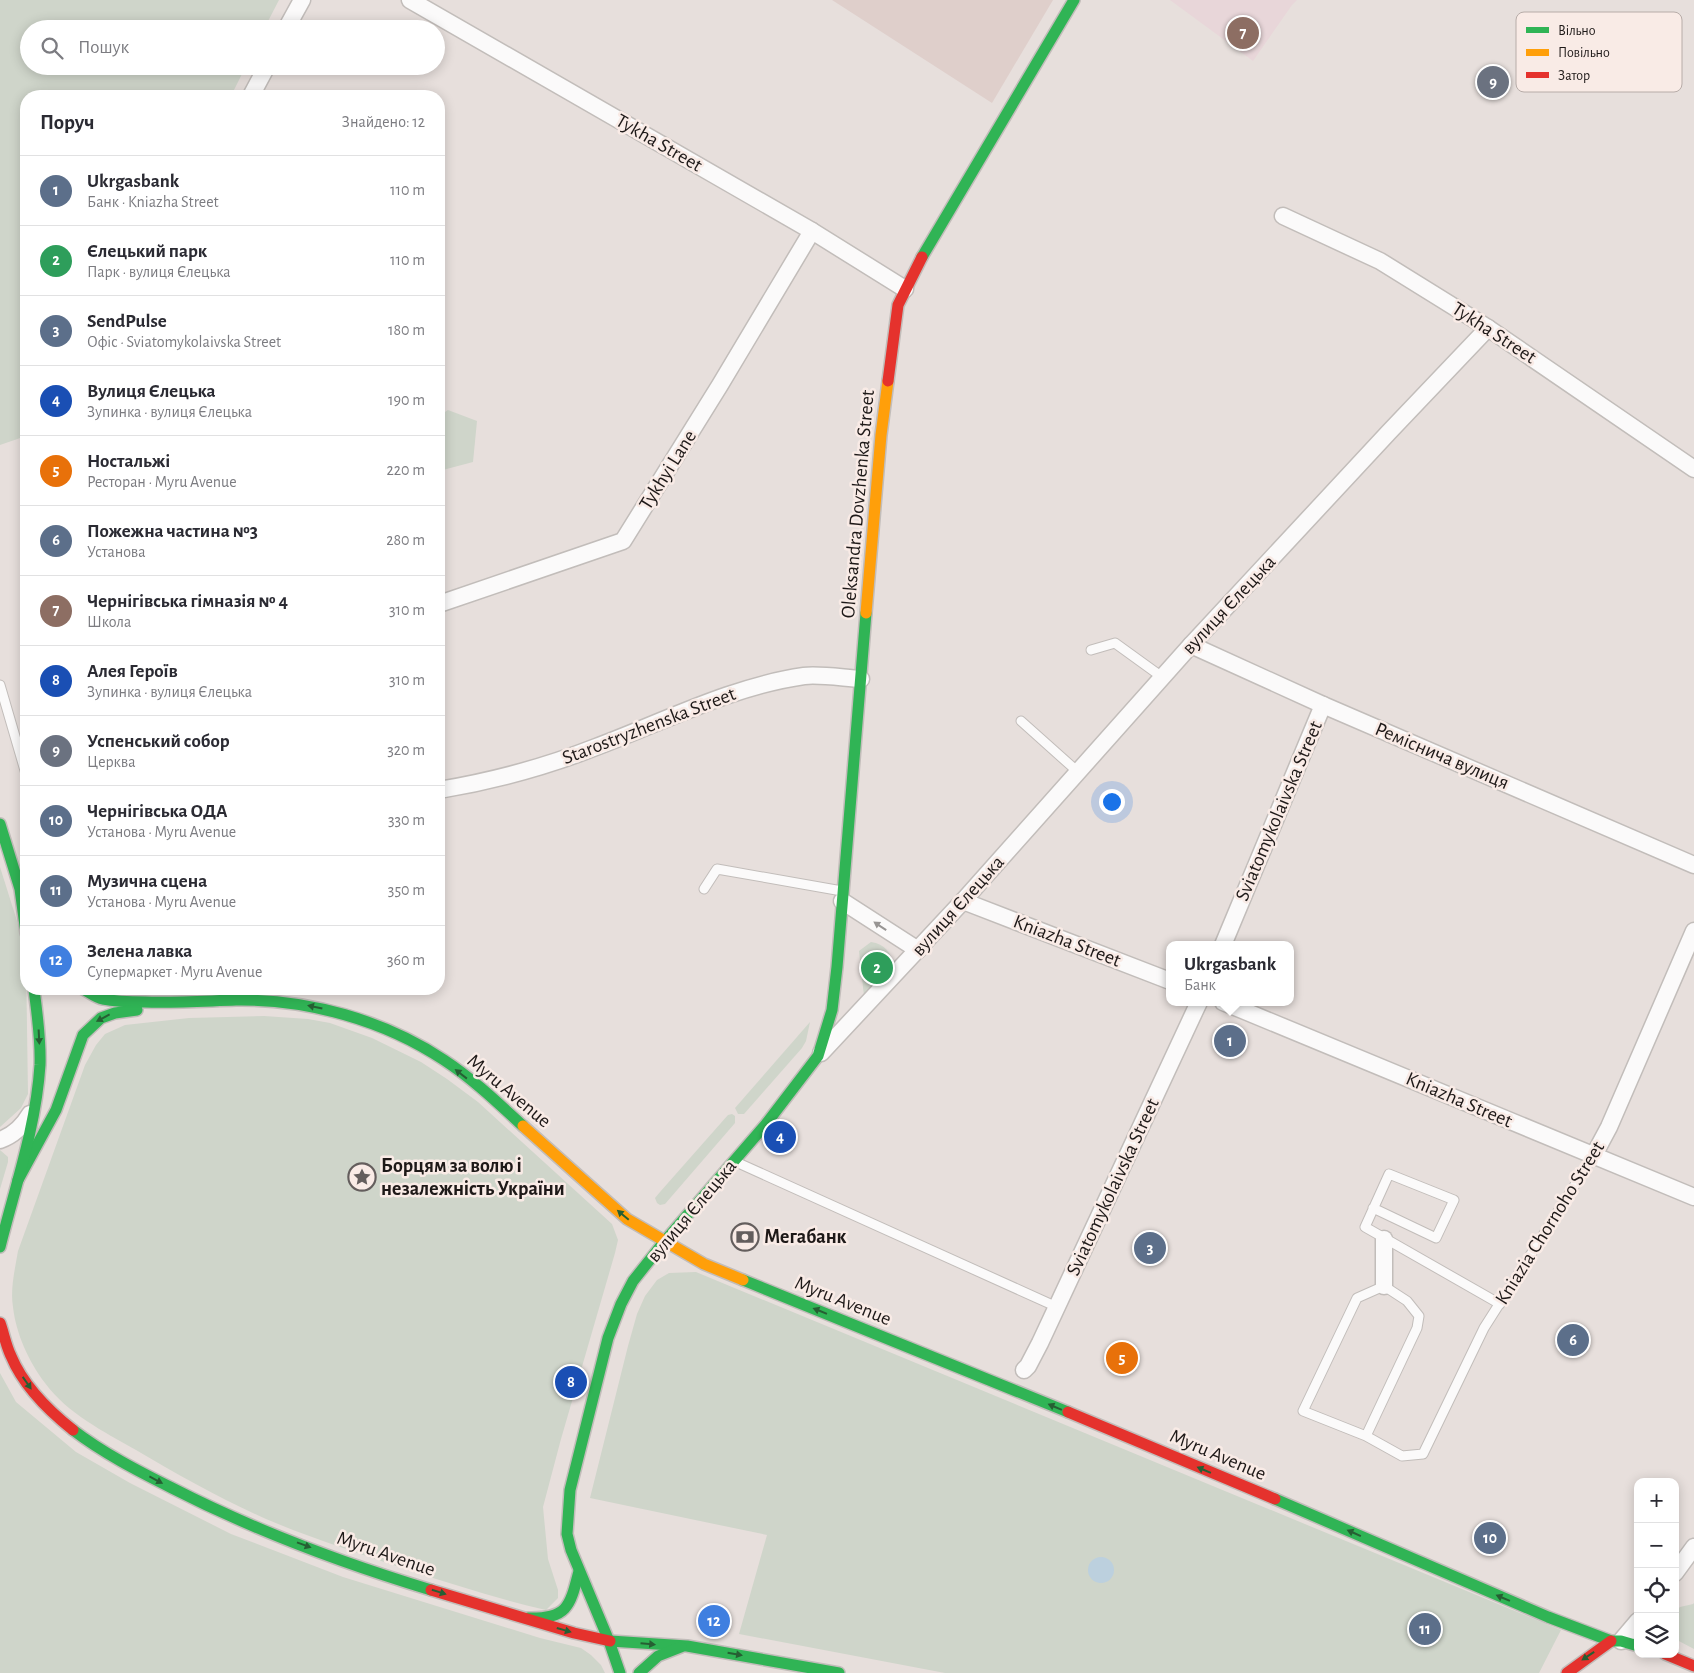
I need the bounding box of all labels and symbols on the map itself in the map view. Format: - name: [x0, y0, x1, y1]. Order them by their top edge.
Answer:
- legend: [1516, 12, 1682, 92]
- pin: 7: [1227, 14, 1259, 52]
- text: Вільно: [1558, 24, 1596, 38]
- text: Повільно: [1558, 46, 1610, 60]
- pin: 9: [1477, 63, 1509, 101]
- text: Затор: [1558, 69, 1590, 83]
- street label: Tykha Street: [612, 110, 706, 176]
- street label: Tykha Street: [1448, 298, 1540, 368]
- street label: Oleksandra Dovzhenka Street: [838, 388, 878, 619]
- street label: Tykhyi Lane: [636, 427, 700, 513]
- street label: вулиця Єлецька: [1178, 552, 1280, 658]
- street label: Starostryzhenska Street: [559, 683, 739, 768]
- street label: Sviatomykolaivska Street: [1232, 718, 1326, 904]
- street label: Реміснича вулиця: [1372, 719, 1512, 793]
- your location: [1099, 789, 1125, 815]
- street label: вулиця Єлецька: [908, 852, 1008, 960]
- street label: Kniazha Street: [1010, 911, 1124, 971]
- one-way arrow: [873, 921, 887, 931]
- pin: 2: [861, 949, 893, 987]
- one-way arrow: [307, 1003, 322, 1011]
- one-way arrow: [96, 1014, 111, 1022]
- pin: 1: [1214, 1022, 1246, 1060]
- one-way arrow: [35, 1030, 43, 1046]
- street label: Myru Avenue: [463, 1050, 555, 1132]
- one-way arrow: [455, 1068, 468, 1079]
- street label: Kniazha Street: [1403, 1069, 1516, 1132]
- street label: Sviatomykolaivska Street: [1063, 1095, 1163, 1279]
- pin: 4: [764, 1118, 796, 1156]
- street label: Kniazia Chornoho Street: [1492, 1137, 1609, 1308]
- place label: Борцям за волю і незалежність України: [381, 1156, 565, 1199]
- street label: вулиця Єлецька: [643, 1156, 741, 1266]
- place icon: Борцям за волю і незалежність України: [347, 1162, 377, 1192]
- one-way arrow: [617, 1210, 629, 1221]
- bank icon: Мегабанк: [730, 1222, 760, 1252]
- place label: Мегабанк: [764, 1227, 847, 1247]
- pin: 3: [1134, 1229, 1166, 1267]
- street label: Myru Avenue: [792, 1273, 894, 1329]
- one-way arrow: [813, 1307, 827, 1315]
- pin: 6: [1557, 1321, 1589, 1359]
- pin: 5: [1106, 1339, 1138, 1377]
- pin: 8: [555, 1363, 587, 1401]
- one-way arrow: [22, 1376, 32, 1390]
- one-way arrow: [1047, 1403, 1062, 1411]
- street label: Myru Avenue: [1167, 1426, 1269, 1484]
- one-way arrow: [1197, 1465, 1212, 1473]
- one-way arrow: [148, 1476, 163, 1484]
- pin: 10: [1474, 1519, 1506, 1557]
- street label: Myru Avenue: [334, 1528, 438, 1580]
- one-way arrow: [1347, 1528, 1361, 1536]
- one-way arrow: [297, 1541, 312, 1549]
- one-way arrow: [432, 1588, 447, 1596]
- one-way arrow: [1496, 1593, 1510, 1601]
- pin: 12: [698, 1602, 730, 1640]
- pin: 11: [1409, 1610, 1441, 1648]
- one-way arrow: [557, 1626, 572, 1634]
- one-way arrow: [640, 1640, 656, 1648]
- one-way arrow: [727, 1651, 743, 1659]
- one-way arrow: [1582, 1651, 1595, 1661]

